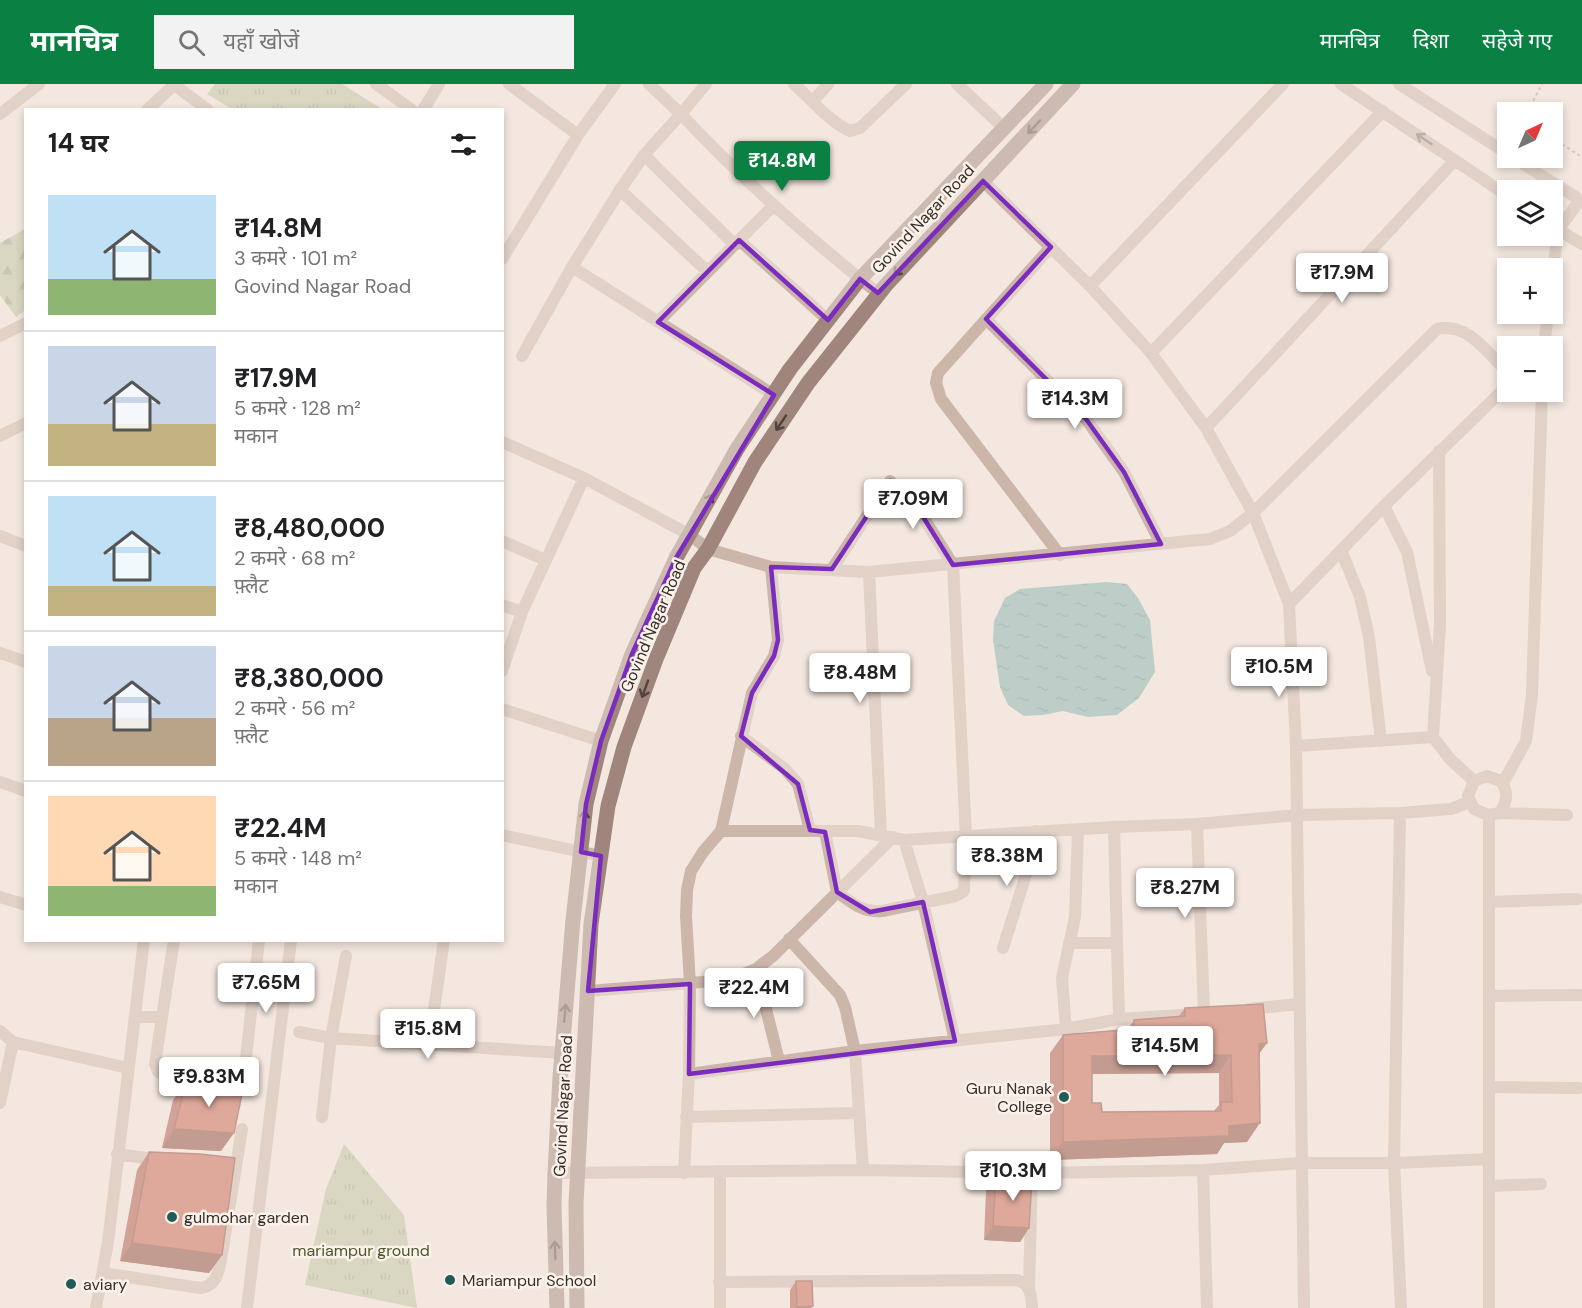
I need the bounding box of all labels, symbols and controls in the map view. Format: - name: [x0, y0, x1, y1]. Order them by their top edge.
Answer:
- search box: [154, 15, 574, 69]
- text: मानचित्र: [30, 23, 118, 60]
- icon: search: [175, 26, 208, 59]
- text: यहाँ खोजें: [223, 27, 299, 56]
- text: मानचित्र: [1320, 27, 1380, 55]
- text: दिशा: [1413, 27, 1449, 55]
- text: सहेजे गए: [1482, 27, 1552, 55]
- north arrow: [1497, 102, 1563, 168]
- map controls: [1497, 102, 1563, 402]
- one-way arrow: [1027, 119, 1041, 134]
- text: 14 घर: [48, 126, 109, 160]
- icon: filters: [447, 128, 480, 161]
- one-way arrow: [1417, 133, 1433, 145]
- pin: ₹14.8M: [733, 141, 831, 192]
- text: ₹14.8M: [748, 147, 816, 173]
- street label: Govind Nagar Road: [867, 160, 979, 278]
- button: layers: [1497, 180, 1563, 246]
- text: ₹14.8M: [234, 211, 322, 245]
- icon: home: [96, 219, 168, 291]
- text: 3 कमरे · 101 m²: [234, 245, 357, 271]
- pin: ₹17.9M: [1293, 253, 1391, 304]
- button: +: [1497, 258, 1563, 324]
- text: ₹17.9M: [1310, 259, 1374, 285]
- one-way arrow: [893, 262, 908, 277]
- text: Govind Nagar Road: [234, 273, 411, 299]
- button: −: [1497, 336, 1563, 402]
- text: ₹17.9M: [234, 361, 317, 395]
- icon: home: [96, 370, 168, 442]
- pin: ₹14.3M: [1026, 379, 1124, 430]
- text: ₹14.3M: [1041, 385, 1109, 411]
- text: 5 कमरे · 128 m²: [234, 395, 361, 421]
- one-way arrow: [775, 415, 787, 431]
- text: मकान: [234, 423, 278, 449]
- pin: ₹7.09M: [864, 479, 962, 530]
- text: ₹7.09M: [878, 485, 948, 511]
- one-way arrow: [702, 494, 714, 511]
- text: ₹8,480,000: [234, 511, 385, 545]
- icon: home: [96, 520, 168, 592]
- text: 2 कमरे · 68 m²: [234, 545, 355, 571]
- street label: Govind Nagar Road: [616, 557, 690, 695]
- text: फ़्लैट: [234, 573, 269, 599]
- pin: ₹10.5M: [1230, 647, 1328, 698]
- pin: ₹8.48M: [811, 653, 909, 704]
- text: ₹10.5M: [1245, 653, 1313, 679]
- text: ₹8.48M: [823, 659, 897, 685]
- text: ₹8,380,000: [234, 661, 384, 695]
- icon: home: [96, 670, 168, 742]
- one-way arrow: [638, 679, 649, 698]
- text: 2 कमरे · 56 m²: [234, 695, 355, 721]
- text: फ़्लैट: [234, 723, 269, 749]
- one-way arrow: [579, 809, 590, 829]
- text: ₹22.4M: [234, 811, 326, 845]
- icon: home: [96, 820, 168, 892]
- pin: ₹8.38M: [958, 836, 1056, 887]
- text: ₹8.38M: [971, 842, 1043, 868]
- text: 5 कमरे · 148 m²: [234, 845, 362, 871]
- pin: ₹8.27M: [1136, 868, 1234, 919]
- text: मकान: [234, 873, 278, 899]
- text: ₹8.27M: [1150, 874, 1220, 900]
- pin: ₹7.65M: [217, 963, 315, 1014]
- pin: ₹22.4M: [705, 968, 803, 1019]
- text: ₹7.65M: [232, 969, 300, 995]
- text: ₹22.4M: [718, 974, 790, 1000]
- one-way arrow: [560, 1003, 571, 1023]
- pin: ₹15.8M: [379, 1009, 477, 1060]
- text: ₹15.8M: [394, 1015, 462, 1041]
- pin: ₹14.5M: [1116, 1026, 1214, 1077]
- text: ₹14.5M: [1131, 1032, 1199, 1058]
- street label: Govind Nagar Road: [549, 1035, 577, 1177]
- pin: ₹9.83M: [160, 1057, 258, 1108]
- text: ₹9.83M: [173, 1063, 245, 1089]
- place label: Guru Nanak College: [966, 1078, 1052, 1117]
- marker: Guru Nanak College: [1057, 1090, 1071, 1104]
- pin: ₹10.3M: [964, 1151, 1062, 1202]
- text: ₹10.3M: [979, 1157, 1047, 1183]
- place label: gulmohar garden: [184, 1207, 309, 1228]
- marker: gulmohar garden: [165, 1210, 179, 1224]
- park label: mariampur ground: [292, 1240, 430, 1261]
- one-way arrow: [549, 1240, 561, 1260]
- place label: Mariampur School: [462, 1270, 596, 1291]
- marker: Mariampur School: [443, 1273, 457, 1287]
- place label: aviary: [83, 1274, 127, 1295]
- marker: aviary: [64, 1277, 78, 1291]

